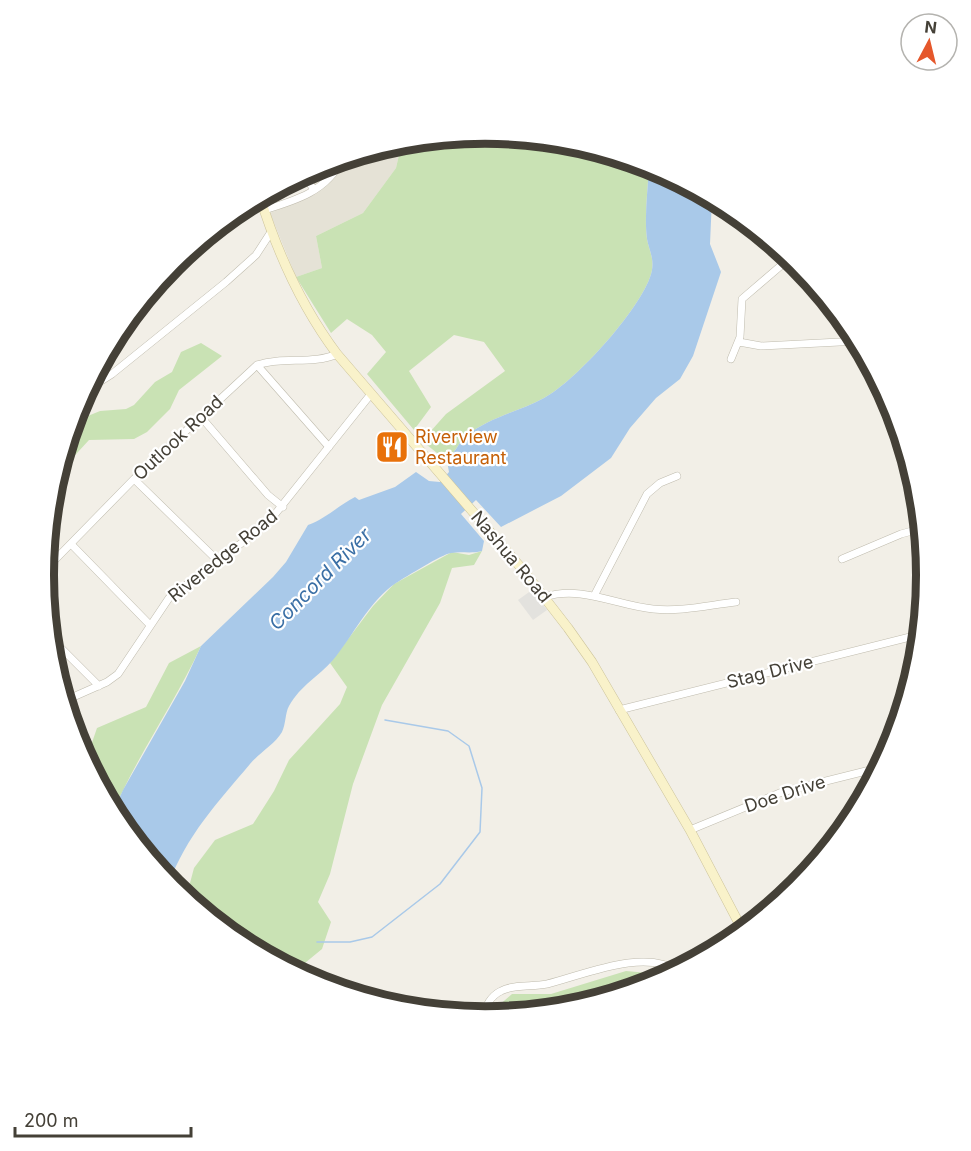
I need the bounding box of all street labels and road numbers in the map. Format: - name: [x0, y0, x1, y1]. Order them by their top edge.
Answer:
- street label: Outlook Road: [129, 391, 227, 484]
- street label: Riveredge Road: [164, 505, 281, 606]
- street label: Nashua Road: [467, 507, 556, 607]
- street label: Stag Drive: [724, 651, 815, 692]
- street label: Doe Drive: [742, 771, 828, 816]

